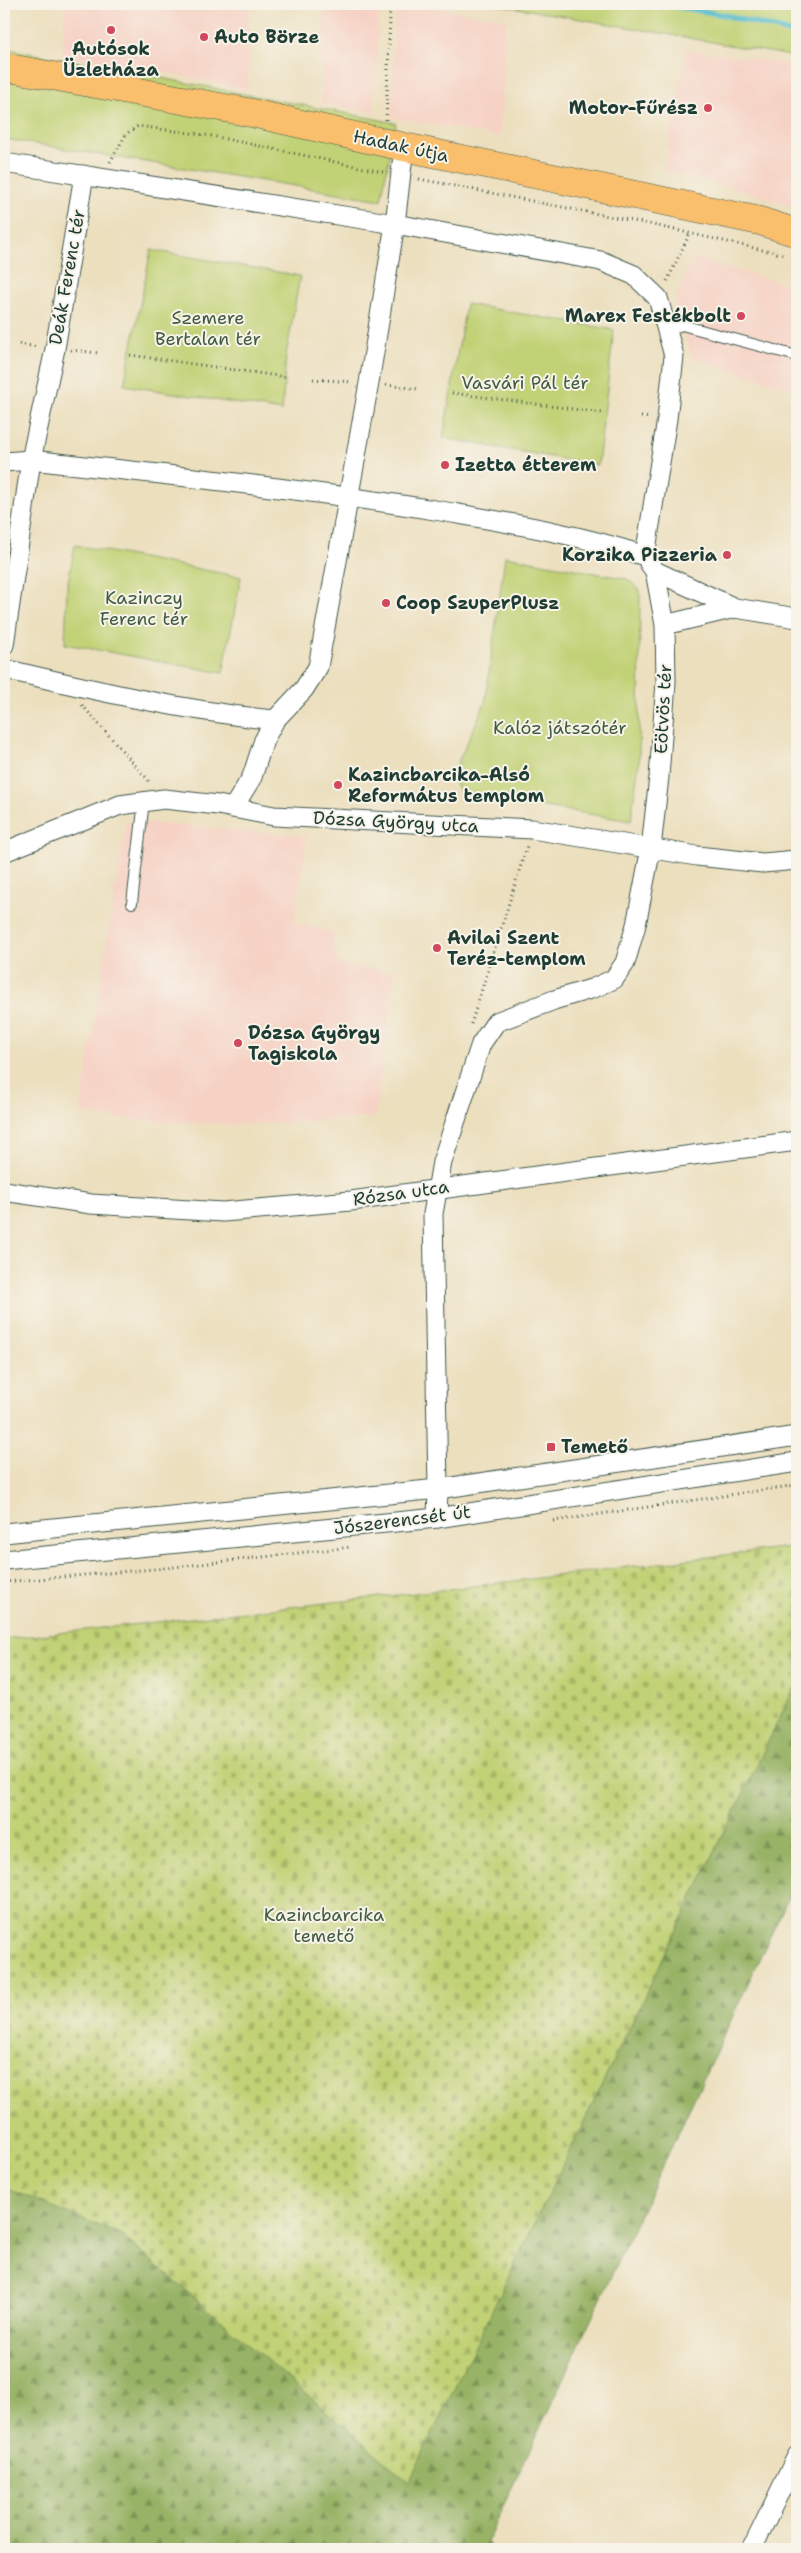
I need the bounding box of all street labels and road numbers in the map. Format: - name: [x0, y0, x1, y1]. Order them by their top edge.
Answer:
- street label: Hadak útja: [351, 124, 451, 168]
- street label: Deák Ferenc tér: [43, 207, 91, 347]
- street label: Eötvös tér: [649, 663, 677, 755]
- street label: Dózsa György utca: [313, 806, 479, 838]
- street label: Rózsa utca: [352, 1174, 450, 1212]
- street label: Jószerencsét út: [332, 1500, 472, 1540]

